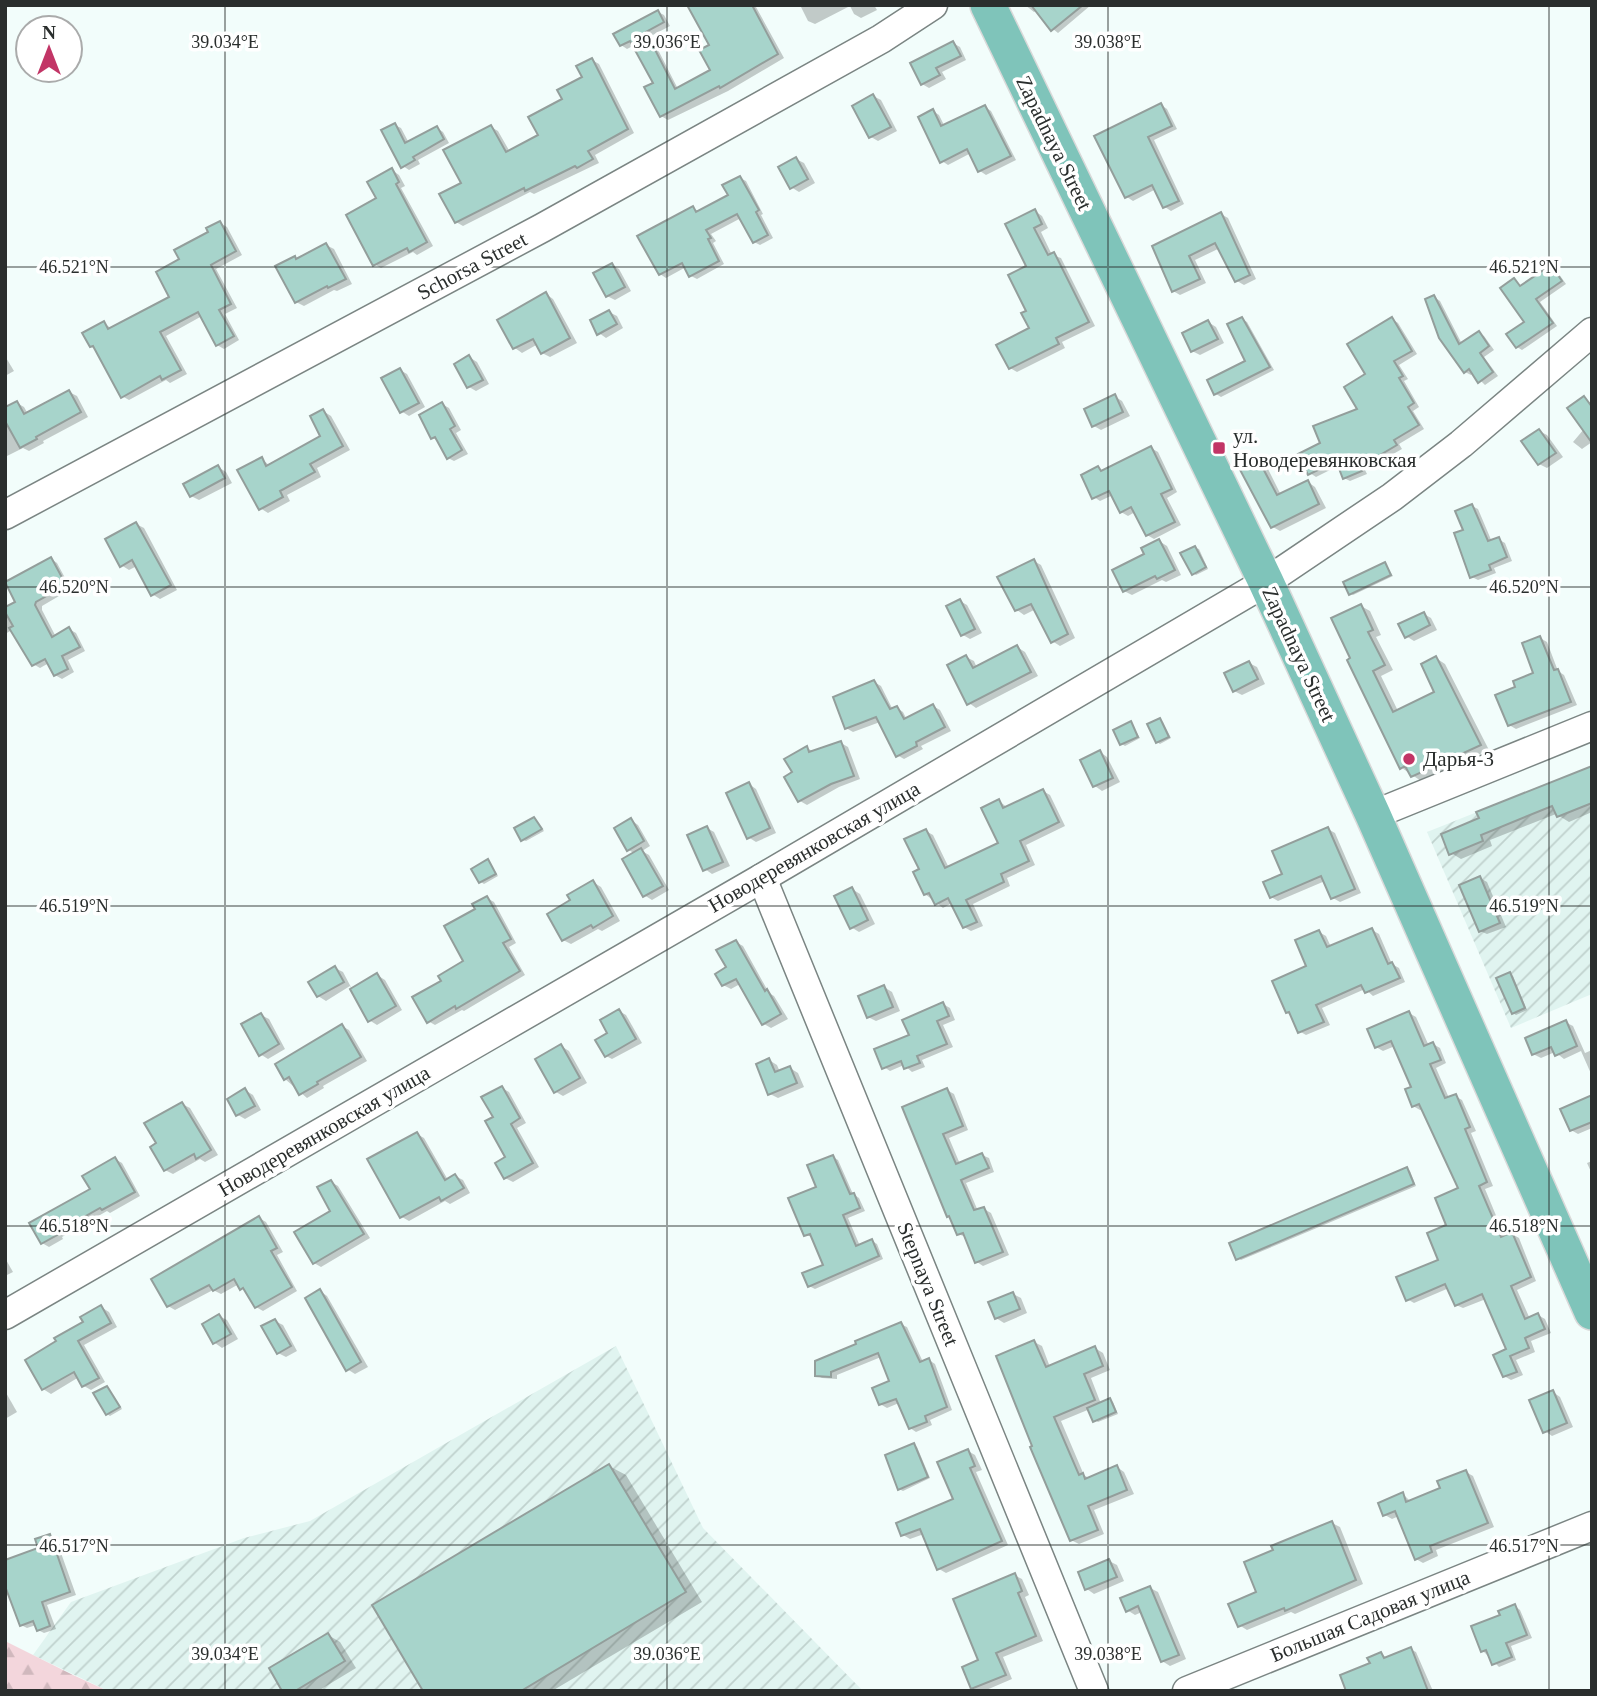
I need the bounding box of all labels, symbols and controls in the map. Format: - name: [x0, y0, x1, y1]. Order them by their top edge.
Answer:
- north arrow: [14, 14, 84, 84]
- text: N: [42, 22, 56, 43]
- text: 39.034°E: [191, 32, 259, 52]
- text: 39.036°E: [633, 32, 701, 52]
- text: 39.038°E: [1074, 32, 1142, 52]
- street label: Zapadnaya Street: [1011, 72, 1097, 214]
- street label: Schorsa Street: [413, 227, 531, 305]
- text: 46.521°N: [39, 257, 109, 277]
- text: 46.521°N: [1489, 257, 1559, 277]
- place label: ул. Новодеревянковская: [1233, 424, 1417, 472]
- marker: ул. Новодеревянковская: [1211, 440, 1227, 456]
- text: 46.520°N: [39, 577, 109, 597]
- text: 46.520°N: [1489, 577, 1559, 597]
- street label: Zapadnaya Street: [1257, 583, 1341, 726]
- place label: Дарья-3: [1423, 747, 1494, 771]
- marker: Дарья-3: [1401, 751, 1417, 767]
- street label: Новодеревянковская улица: [704, 776, 925, 917]
- text: 46.519°N: [39, 896, 109, 916]
- text: 46.519°N: [1489, 896, 1559, 916]
- street label: Новодеревянковская улица: [214, 1060, 435, 1201]
- text: 46.518°N: [39, 1216, 109, 1236]
- text: 46.518°N: [1489, 1216, 1559, 1236]
- street label: Stepnaya Street: [892, 1219, 964, 1349]
- text: 46.517°N: [39, 1536, 109, 1556]
- text: 46.517°N: [1489, 1536, 1559, 1556]
- street label: Большая Садовая улица: [1267, 1565, 1474, 1667]
- text: 39.034°E: [191, 1644, 259, 1664]
- text: 39.036°E: [633, 1644, 701, 1664]
- text: 39.038°E: [1074, 1644, 1142, 1664]

